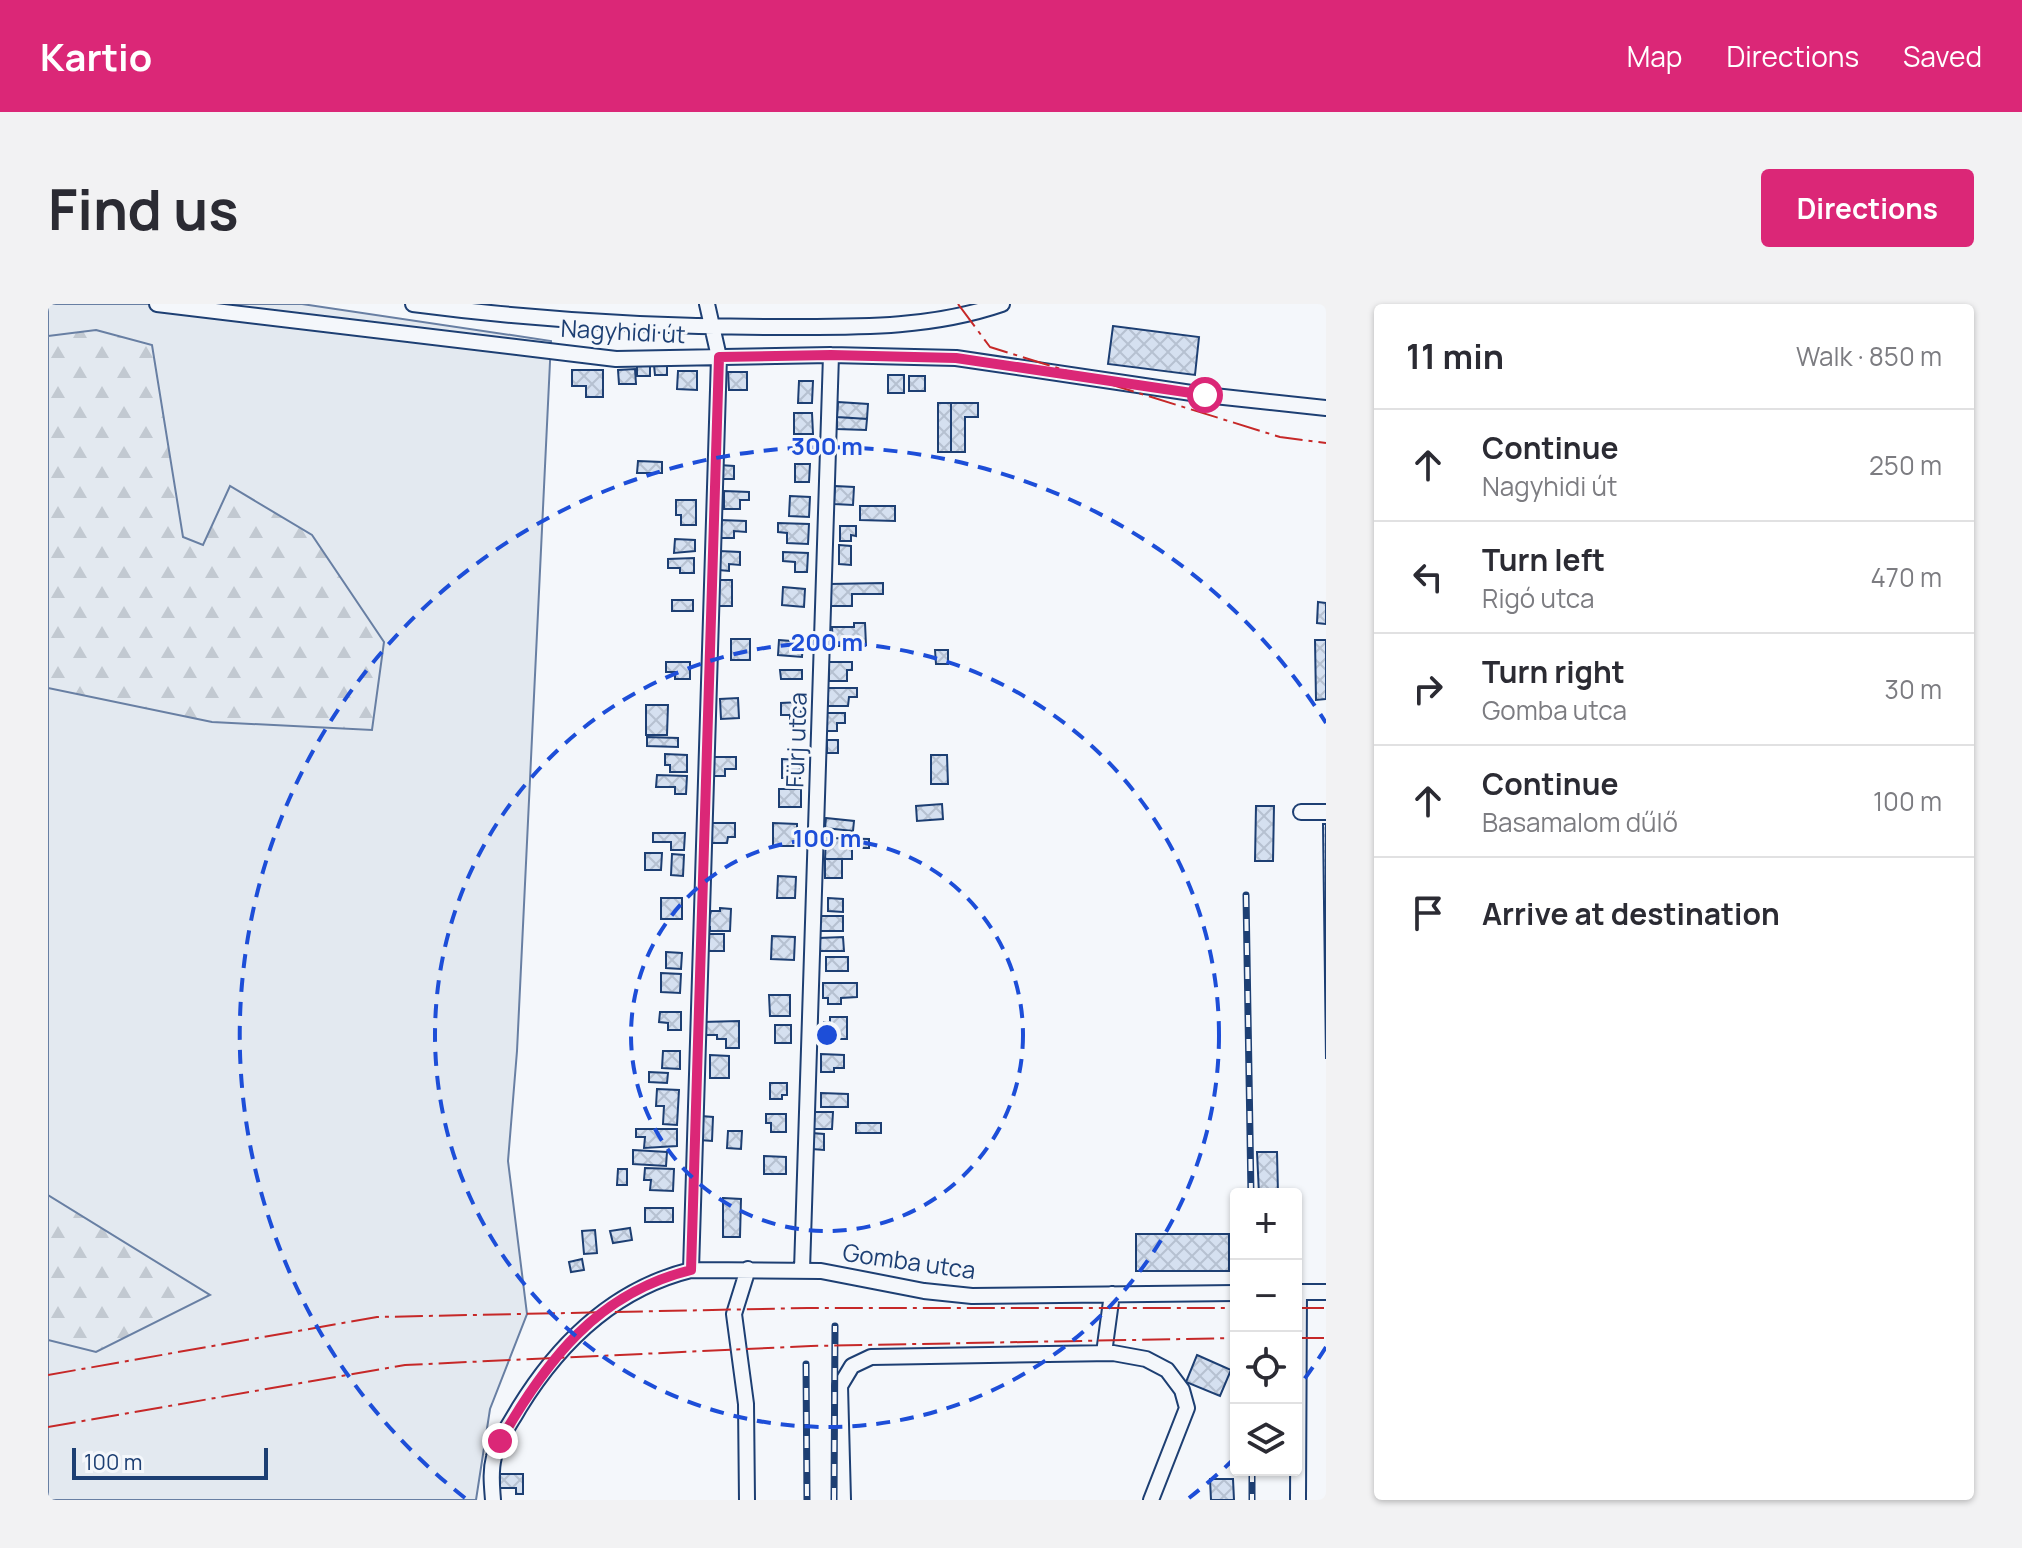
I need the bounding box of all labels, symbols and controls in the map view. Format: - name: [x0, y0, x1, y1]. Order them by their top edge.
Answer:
- text: Kartio: [40, 30, 152, 82]
- text: Map: [1627, 37, 1682, 75]
- text: Directions: [1726, 37, 1859, 75]
- text: Saved: [1903, 37, 1982, 75]
- button: Directions: [1761, 169, 1974, 247]
- text: Find us: [48, 170, 239, 247]
- street label: Nagyhidi út: [560, 311, 686, 350]
- text: 11 min: [1406, 333, 1504, 379]
- text: Walk · 850 m: [1796, 338, 1942, 374]
- route start: [1187, 377, 1223, 413]
- text: Continue: [1482, 427, 1618, 468]
- text: 300 m: [791, 429, 863, 462]
- icon: ahead: [1406, 443, 1450, 487]
- text: 250 m: [1869, 447, 1942, 483]
- text: Nagyhidi út: [1482, 468, 1617, 504]
- text: Turn left: [1482, 539, 1605, 580]
- icon: left: [1406, 555, 1450, 599]
- text: 470 m: [1871, 559, 1942, 595]
- text: Rigó utca: [1482, 580, 1595, 616]
- text: 200 m: [791, 625, 863, 658]
- text: Turn right: [1482, 651, 1625, 692]
- icon: right: [1406, 667, 1450, 711]
- text: 30 m: [1885, 671, 1942, 707]
- street label: Fürj utca: [777, 692, 814, 788]
- text: Gomba utca: [1482, 692, 1627, 728]
- text: Continue: [1482, 763, 1618, 804]
- icon: ahead: [1406, 779, 1450, 823]
- text: 100 m: [1873, 783, 1942, 819]
- text: Basamalom dűlő: [1482, 804, 1678, 840]
- text: 100 m: [793, 821, 861, 854]
- icon: arrive: [1406, 891, 1450, 935]
- text: Arrive at destination: [1482, 893, 1780, 934]
- centre of rings: [813, 1021, 841, 1049]
- map controls: [1230, 1188, 1302, 1476]
- button: +: [1230, 1188, 1302, 1260]
- street label: Gomba utca: [841, 1235, 978, 1286]
- button: −: [1230, 1260, 1302, 1332]
- button: locate: [1230, 1332, 1302, 1404]
- button: layers: [1230, 1404, 1302, 1476]
- route end: [482, 1423, 518, 1459]
- scale bar: [72, 1444, 268, 1480]
- text: 100 m: [84, 1447, 142, 1477]

